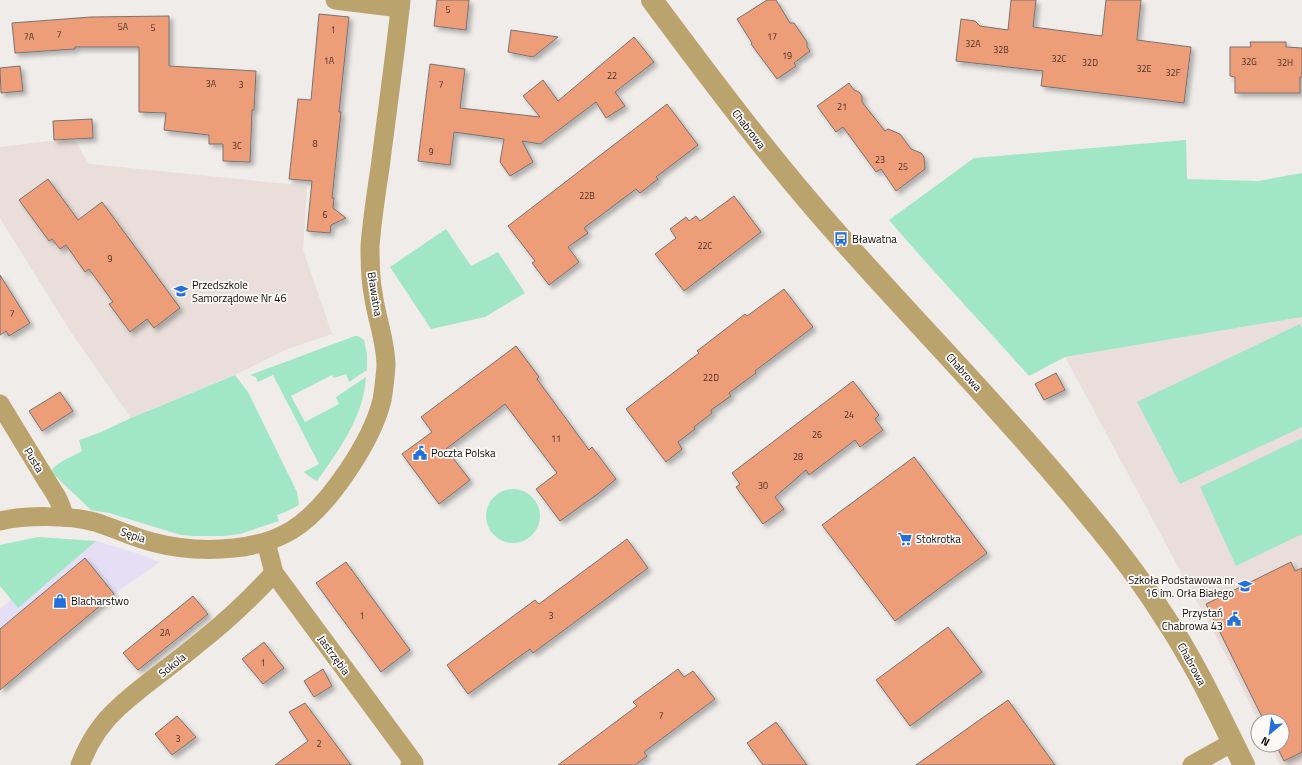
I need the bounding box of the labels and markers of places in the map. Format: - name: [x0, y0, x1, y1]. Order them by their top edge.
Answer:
- bus stop icon: Bławatna: [833, 231, 849, 247]
- place label: Bławatna: [852, 231, 897, 247]
- place label: Przedszkole Samorządowe Nr 46: [192, 277, 287, 306]
- school or university icon: Przedszkole Samorządowe Nr 46: [173, 283, 189, 299]
- public building icon: Poczta Polska: [412, 445, 428, 461]
- place label: Poczta Polska: [431, 445, 496, 461]
- supermarket icon: Stokrotka: [897, 531, 913, 547]
- place label: Stokrotka: [916, 531, 961, 547]
- place label: Szkoła Podstawowa nr 16 im. Orła Białego: [1128, 572, 1234, 601]
- school or university icon: Szkoła Podstawowa nr 16 im. Orła Białego: [1237, 578, 1253, 594]
- shop icon: Blacharstwo: [52, 593, 68, 609]
- place label: Blacharstwo: [71, 593, 129, 609]
- place label: Przystań Chabrowa 43: [1162, 605, 1223, 634]
- public building icon: Przystań Chabrowa 43: [1226, 611, 1242, 627]

